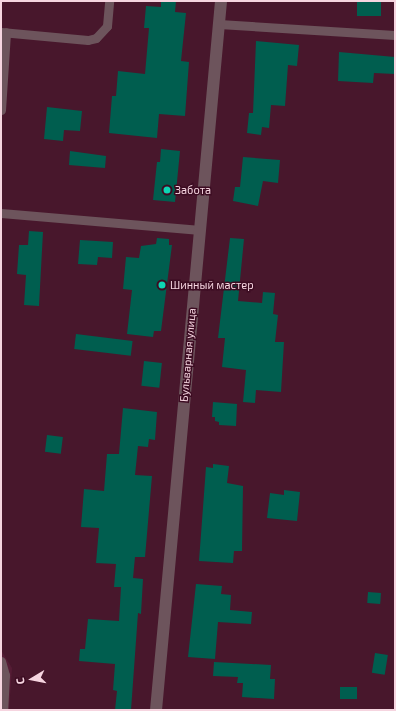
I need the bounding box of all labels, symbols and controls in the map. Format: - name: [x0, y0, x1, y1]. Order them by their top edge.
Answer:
- place label: Забота: [175, 183, 211, 197]
- marker: Забота: [162, 185, 172, 195]
- place label: Шинный мастер: [170, 278, 254, 292]
- marker: Шинный мастер: [157, 280, 167, 290]
- street label: Бульварная улица: [177, 308, 199, 402]
- north arrow: [12, 659, 52, 699]
- text: С: [13, 677, 27, 685]

